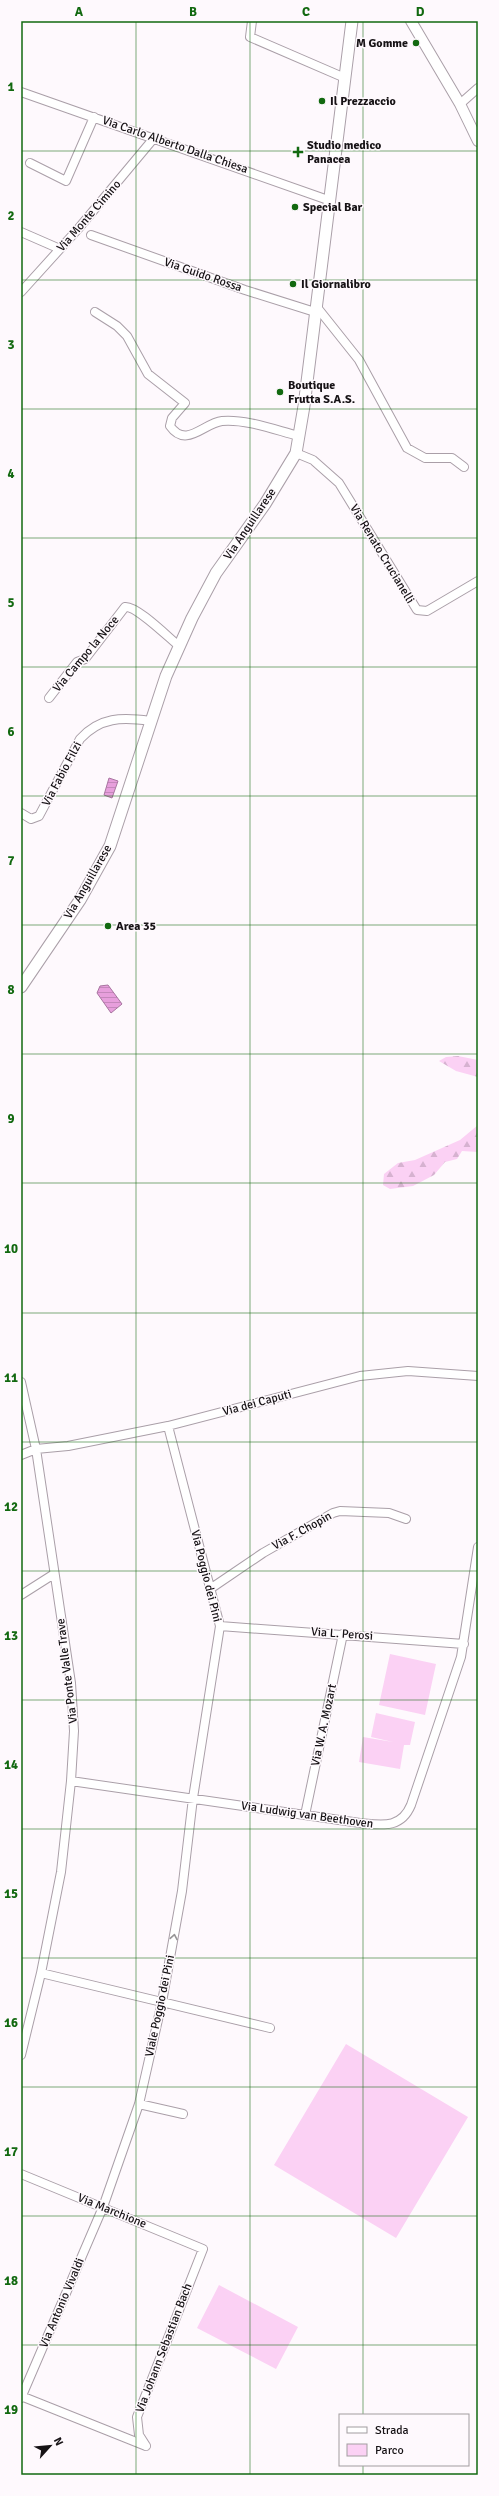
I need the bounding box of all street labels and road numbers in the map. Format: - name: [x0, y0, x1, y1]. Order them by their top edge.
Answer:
- street label: Via Carlo Alberto Dalla Chiesa: [100, 113, 250, 177]
- street label: Via Monte Cimino: [54, 177, 124, 255]
- street label: Via Guido Rossa: [162, 255, 244, 295]
- street label: Via Anguillarese: [220, 485, 280, 563]
- street label: Via Renato Crucianelli: [346, 502, 418, 606]
- street label: Via Campo la Noce: [50, 613, 122, 695]
- street label: Via Fabio Filzi: [39, 739, 85, 809]
- street label: Via Anguillarese: [61, 842, 115, 922]
- street label: Via dei Caputi: [221, 1387, 293, 1419]
- street label: Via F. Chopin: [270, 1508, 334, 1554]
- street label: Via Poggio dei Pini: [187, 1528, 225, 1624]
- street label: Via Ponte Valle Trave: [53, 1618, 81, 1724]
- street label: Via L. Perosi: [310, 1624, 374, 1644]
- street label: Via W. A. Mozart: [308, 1682, 340, 1768]
- street label: Via Ludwig van Beethoven: [240, 1798, 374, 1832]
- street label: Viale Poggio dei Pini: [142, 1954, 178, 2058]
- street label: Via Marchione: [75, 2190, 149, 2232]
- street label: Via Antonio Vivaldi: [36, 2256, 88, 2350]
- street label: Via Johann Sebastian Bach: [132, 2281, 196, 2415]

